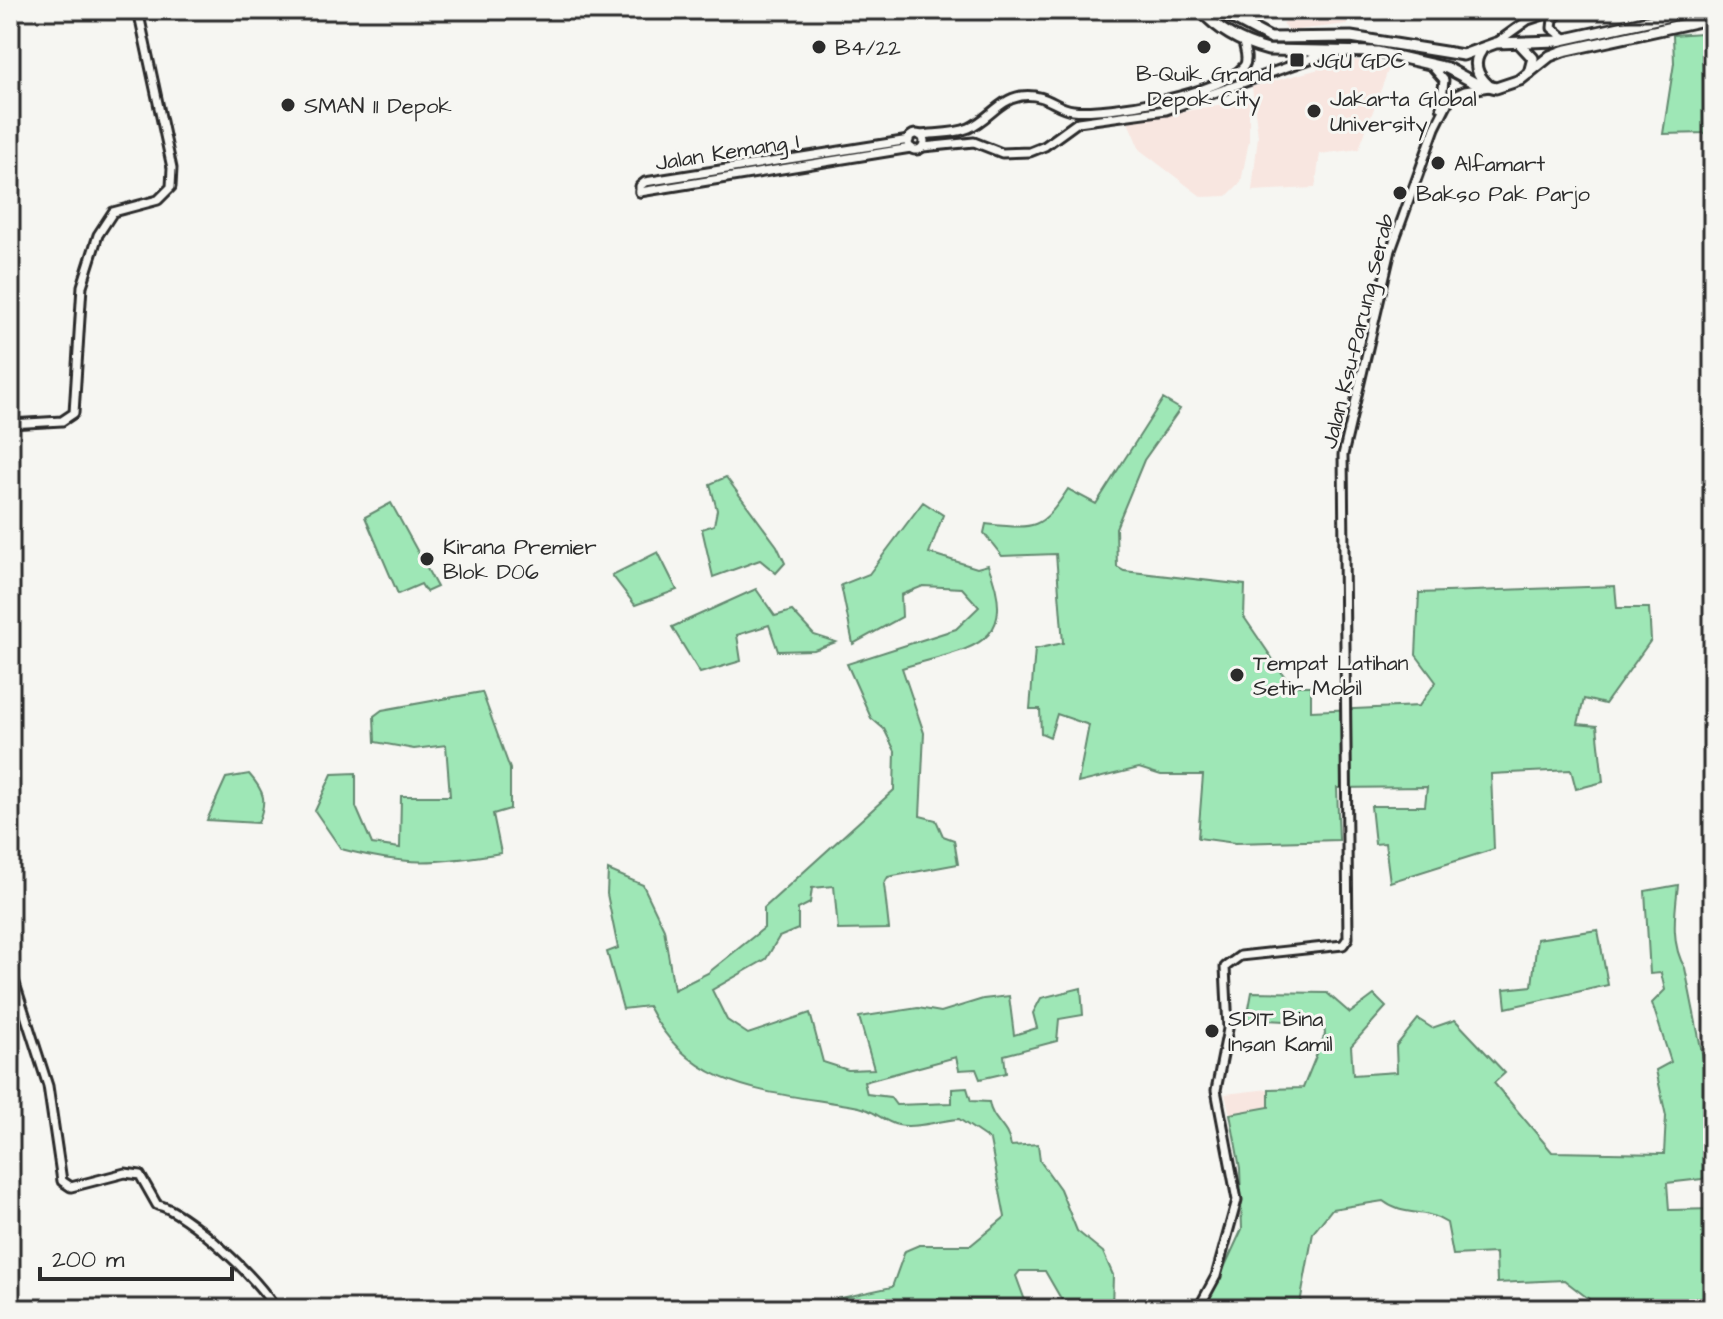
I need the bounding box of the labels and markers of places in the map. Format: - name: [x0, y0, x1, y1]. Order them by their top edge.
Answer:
- place label: B4/22: [835, 33, 901, 64]
- marker: B4/22: [810, 38, 828, 56]
- marker: B-Quik Grand Depok City: [1195, 38, 1213, 56]
- place label: JGU GDC: [1313, 46, 1407, 77]
- marker: JGU GDC: [1288, 51, 1306, 69]
- place label: B-Quik Grand Depok City: [1136, 59, 1272, 116]
- place label: Jakarta Global University: [1330, 84, 1477, 141]
- place label: SMAN 11 Depok: [304, 91, 452, 122]
- marker: SMAN 11 Depok: [279, 96, 297, 114]
- marker: Jakarta Global University: [1305, 102, 1323, 120]
- place label: Alfamart: [1454, 149, 1545, 180]
- marker: Alfamart: [1429, 154, 1447, 172]
- place label: Bakso Pak Parjo: [1416, 179, 1590, 210]
- marker: Bakso Pak Parjo: [1391, 184, 1409, 202]
- place label: Kirana Premier Blok D06: [443, 532, 597, 588]
- marker: Kirana Premier Blok D06: [418, 550, 436, 568]
- place label: Tempat Latihan Setir Mobil: [1253, 648, 1409, 704]
- marker: Tempat Latihan Setir Mobil: [1228, 666, 1246, 684]
- place label: SDIT Bina Insan Kamil: [1228, 1004, 1333, 1060]
- marker: SDIT Bina Insan Kamil: [1203, 1022, 1221, 1040]

